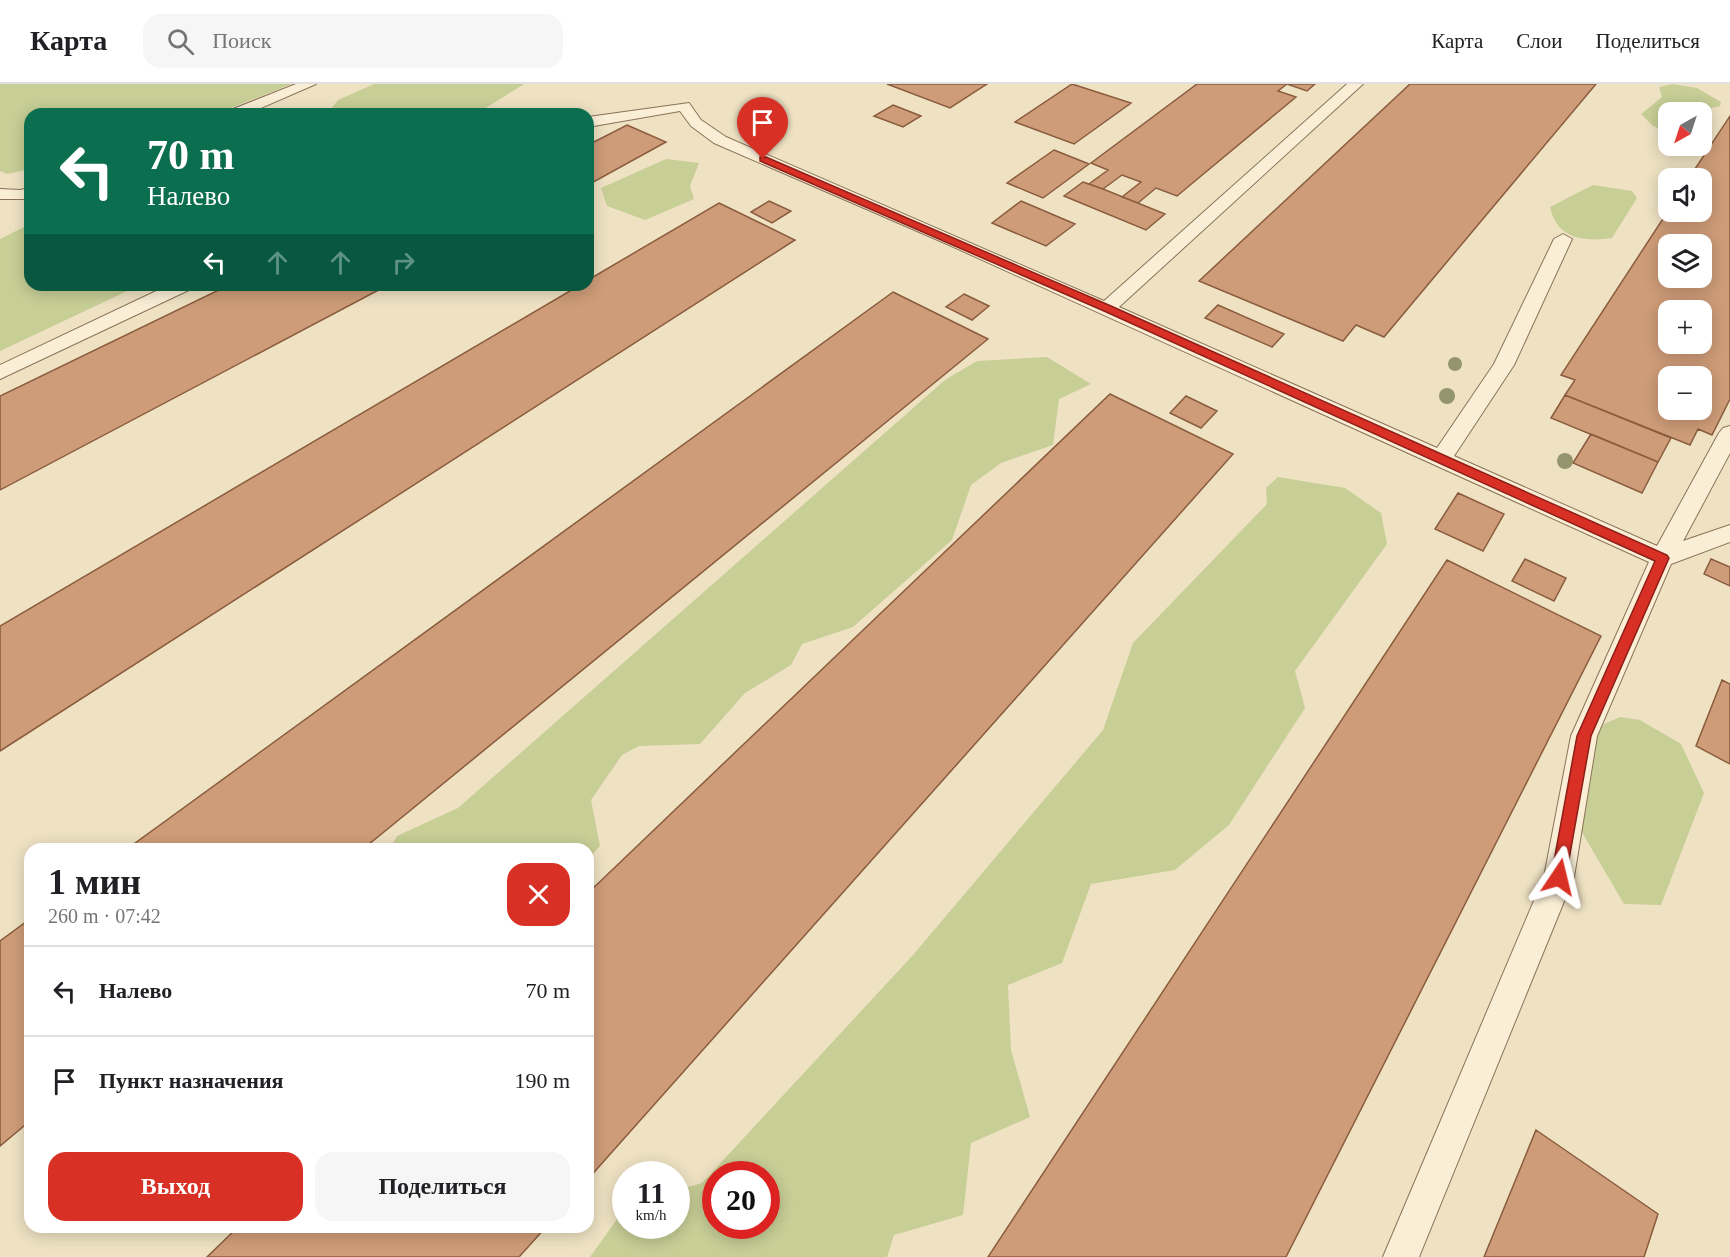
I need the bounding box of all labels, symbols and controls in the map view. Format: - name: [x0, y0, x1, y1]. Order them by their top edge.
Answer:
- search box: [143, 14, 563, 68]
- text: Карта: [30, 25, 107, 56]
- icon: search: [164, 25, 197, 58]
- text: Поиск: [212, 28, 271, 53]
- text: Карта: [1431, 29, 1483, 53]
- text: Слои: [1516, 29, 1562, 53]
- text: Поделиться: [1595, 29, 1700, 53]
- pin: [737, 97, 788, 159]
- north arrow: [1658, 102, 1712, 156]
- map controls: [1658, 102, 1712, 420]
- icon: arrive: [746, 106, 779, 139]
- icon: left: [48, 132, 126, 210]
- text: 70 m: [147, 132, 235, 178]
- button: sound: [1658, 168, 1712, 222]
- text: Налево: [147, 181, 230, 211]
- button: layers: [1658, 234, 1712, 288]
- icon: left: [198, 246, 231, 279]
- icon: ahead: [261, 246, 294, 279]
- icon: ahead: [324, 246, 357, 279]
- icon: right: [387, 246, 420, 279]
- button: +: [1658, 300, 1712, 354]
- button: −: [1658, 366, 1712, 420]
- position arrow: [1527, 845, 1591, 909]
- text: 1 мин: [48, 862, 141, 902]
- button: close: [507, 863, 570, 926]
- text: 260 m · 07:42: [48, 905, 161, 927]
- icon: left: [48, 975, 81, 1008]
- text: Налево: [99, 978, 172, 1003]
- text: 70 m: [525, 978, 570, 1003]
- icon: arrive: [48, 1065, 81, 1098]
- text: Пункт назначения: [99, 1068, 284, 1093]
- text: 190 m: [514, 1068, 570, 1093]
- button: Выход: [48, 1152, 303, 1221]
- button: Поделиться: [315, 1152, 570, 1221]
- speed limit sign: 20: [702, 1161, 780, 1239]
- text: 11: [637, 1176, 665, 1209]
- text: km/h: [636, 1207, 666, 1223]

